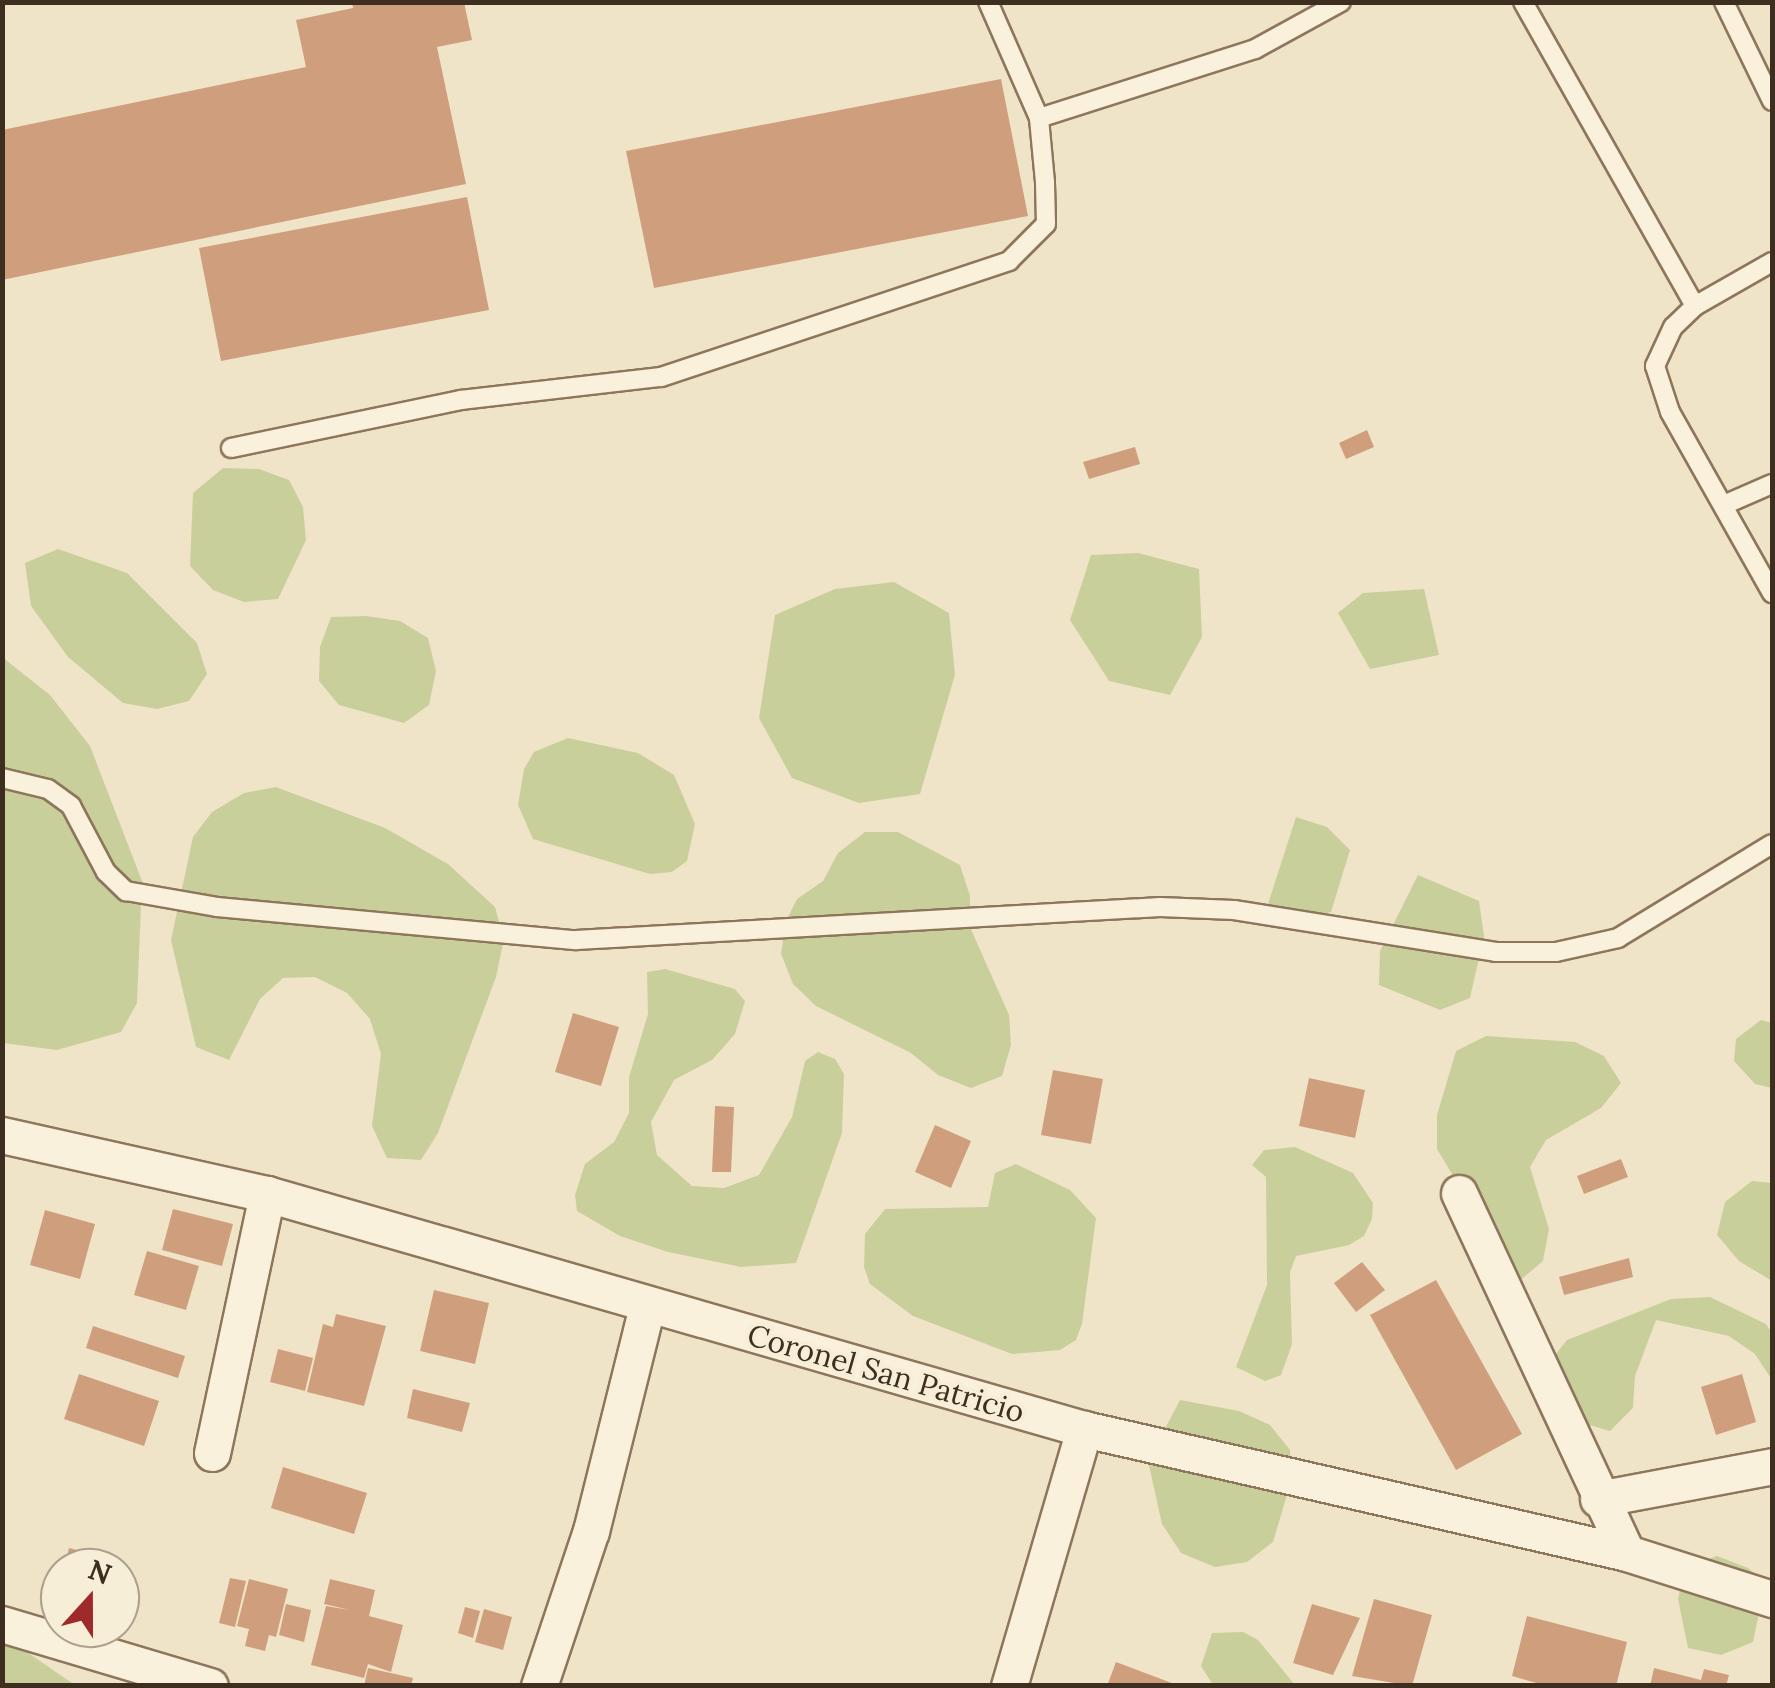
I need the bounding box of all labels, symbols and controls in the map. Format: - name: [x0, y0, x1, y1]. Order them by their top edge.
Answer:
- street label: Coronel San Patricio: [743, 1316, 1029, 1430]
- north arrow: [40, 1548, 140, 1648]
- text: N: [83, 1551, 117, 1593]

